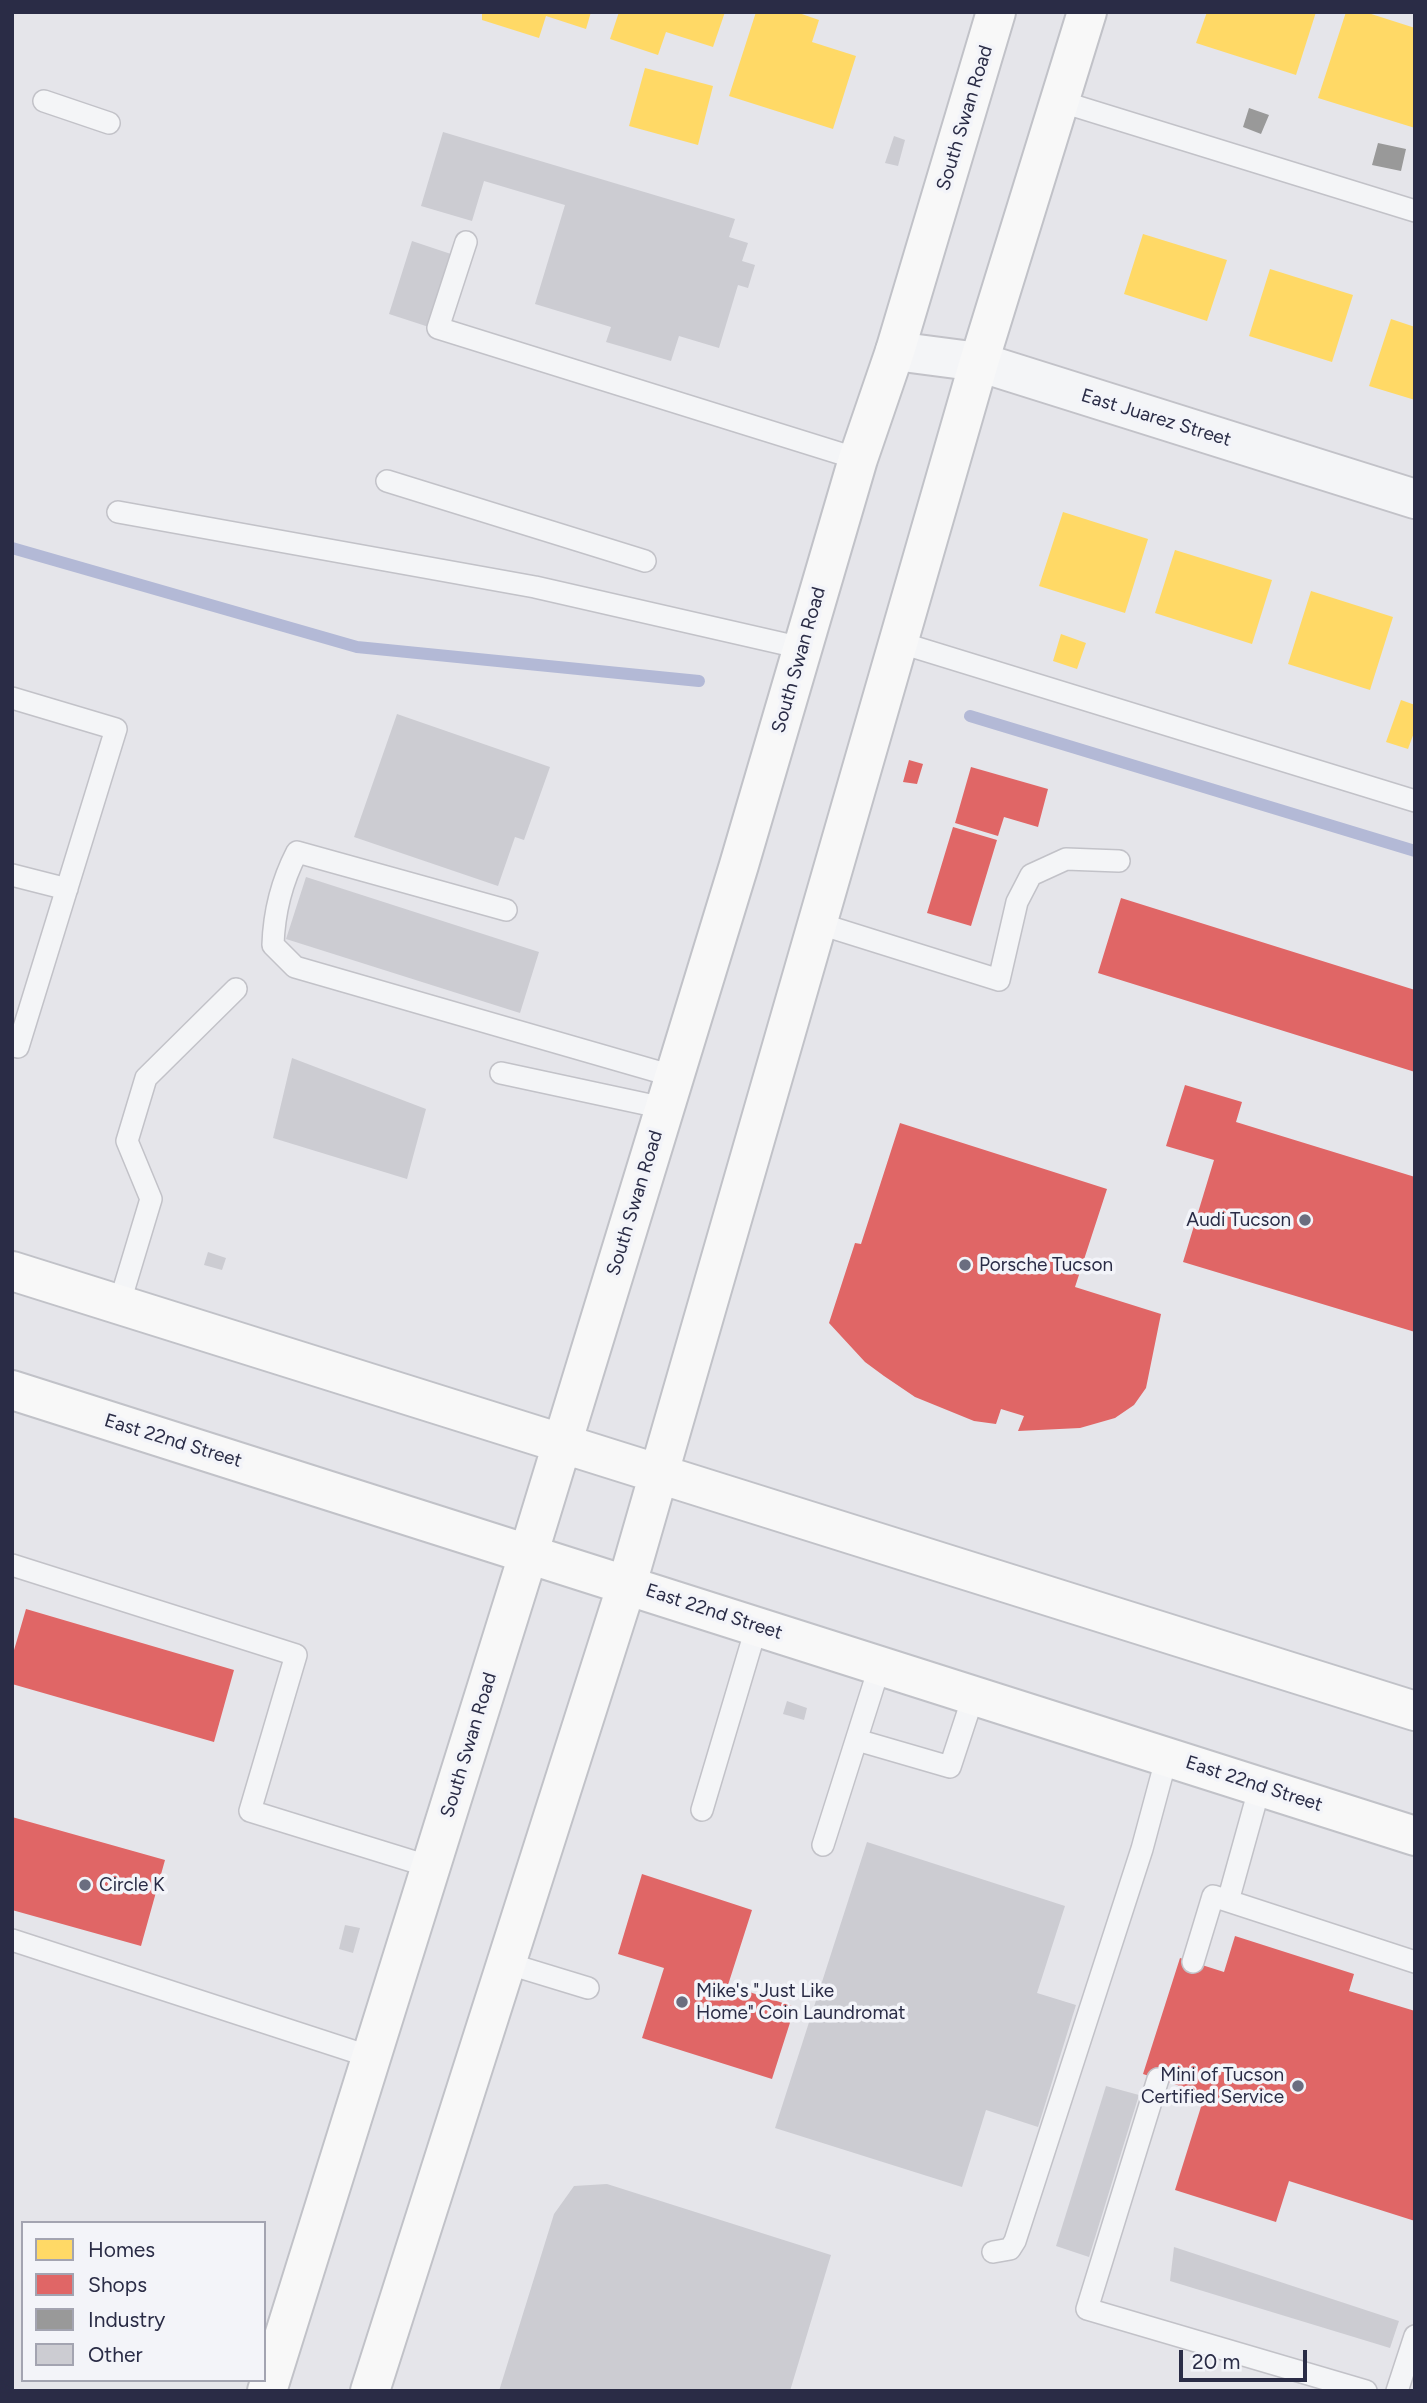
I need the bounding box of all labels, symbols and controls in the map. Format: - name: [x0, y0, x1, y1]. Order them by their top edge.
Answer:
- street label: South Swan Road: [932, 43, 998, 193]
- street label: East Juarez Street: [1078, 384, 1234, 452]
- street label: South Swan Road: [767, 584, 831, 736]
- street label: South Swan Road: [602, 1128, 668, 1278]
- place label: Audi Tucson: [1186, 1209, 1291, 1231]
- marker: Audi Tucson: [1297, 1212, 1313, 1228]
- place label: Porsche Tucson: [979, 1254, 1113, 1276]
- marker: Porsche Tucson: [957, 1257, 973, 1273]
- street label: East 22nd Street: [102, 1409, 244, 1473]
- street label: East 22nd Street: [643, 1579, 785, 1645]
- street label: South Swan Road: [436, 1670, 502, 1820]
- street label: East 22nd Street: [1183, 1751, 1325, 1817]
- place label: Circle K: [99, 1874, 165, 1896]
- marker: Circle K: [77, 1877, 93, 1893]
- place label: Mike's "Just Like Home" Coin Laundromat: [696, 1980, 905, 2024]
- marker: Mike's "Just Like Home" Coin Laundromat: [674, 1994, 690, 2010]
- place label: Mini of Tucson Certified Service: [1141, 2064, 1284, 2108]
- marker: Mini of Tucson Certified Service: [1290, 2078, 1306, 2094]
- legend: [21, 2221, 266, 2382]
- text: Homes: [88, 2237, 155, 2262]
- text: Shops: [88, 2272, 147, 2297]
- text: Industry: [88, 2307, 165, 2332]
- scale bar: [1182, 2336, 1310, 2380]
- text: Other: [88, 2342, 143, 2367]
- text: 20 m: [1192, 2349, 1240, 2374]

